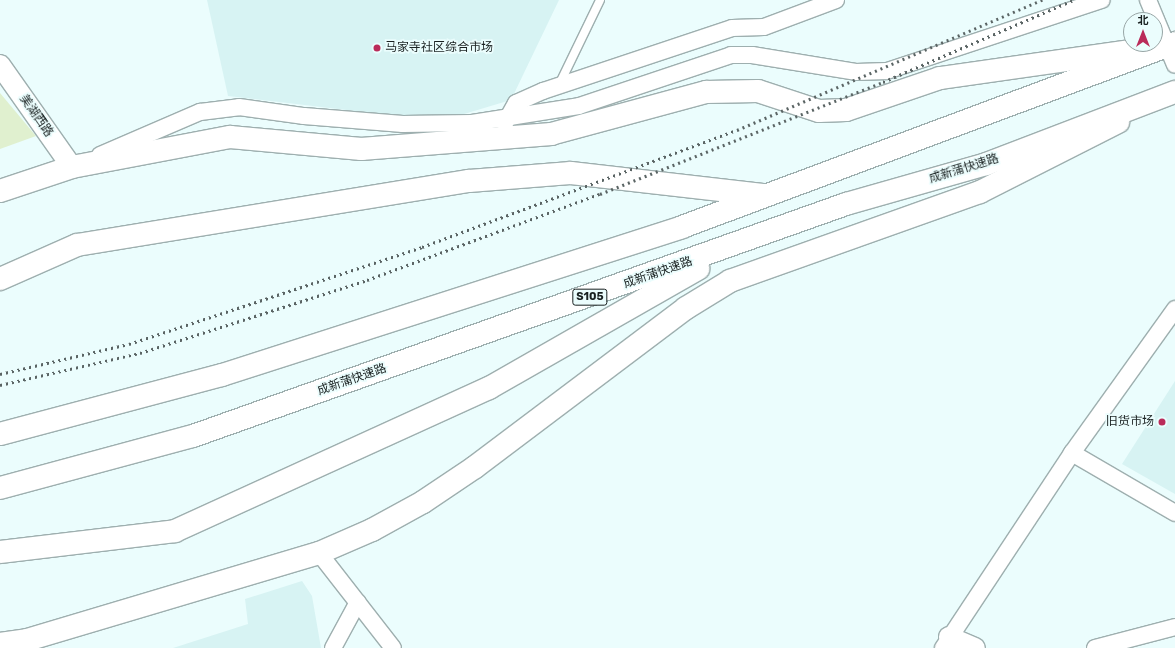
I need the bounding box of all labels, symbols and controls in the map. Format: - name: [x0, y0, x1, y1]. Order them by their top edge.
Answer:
- north arrow: [1123, 12, 1163, 52]
- text: 北: [1138, 14, 1149, 27]
- place label: 马家寺社区综合市场: [385, 41, 493, 55]
- marker: 马家寺社区综合市场: [372, 43, 382, 53]
- street label: 美湖西路: [16, 92, 56, 140]
- street label: 成新蒲快速路: [927, 152, 1001, 186]
- street label: 成新蒲快速路: [622, 254, 694, 292]
- road number: S105: [572, 288, 608, 306]
- street label: 成新蒲快速路: [316, 361, 388, 399]
- place label: 旧货市场: [1106, 415, 1154, 429]
- marker: 旧货市场: [1157, 417, 1167, 427]

